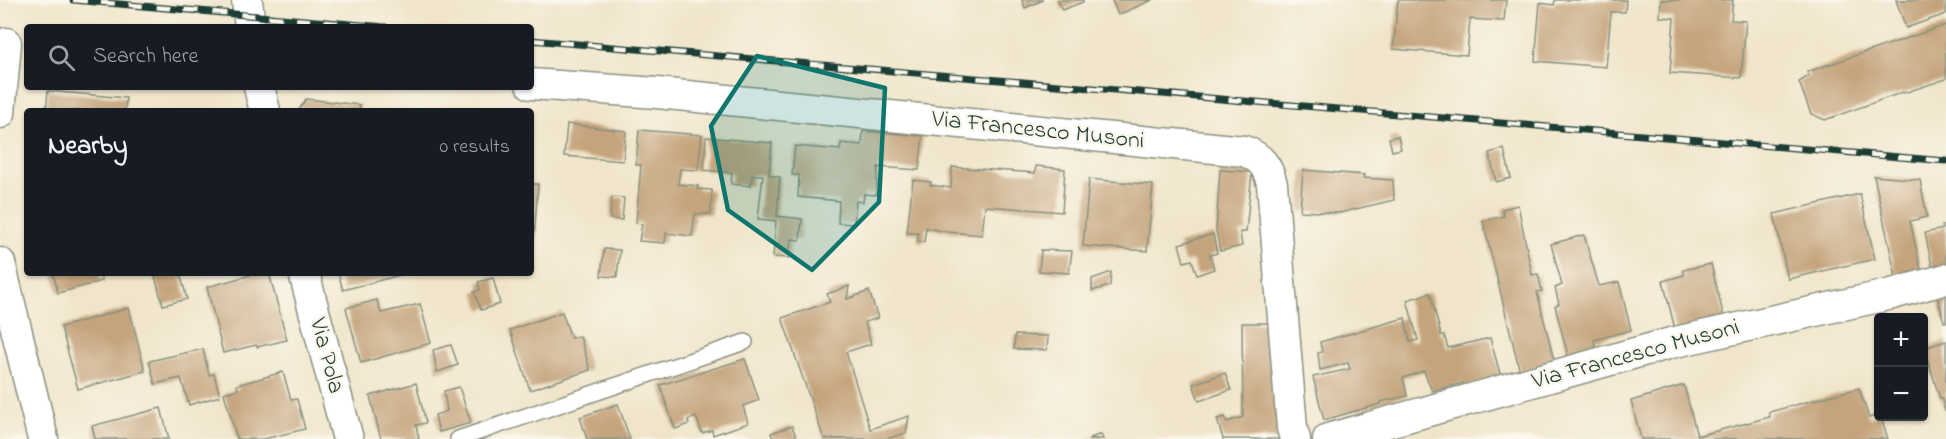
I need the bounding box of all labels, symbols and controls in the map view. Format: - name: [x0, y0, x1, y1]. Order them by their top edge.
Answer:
- search box: [24, 24, 534, 90]
- icon: search: [45, 41, 78, 74]
- text: Search here: [93, 41, 198, 73]
- street label: Via Francesco Musoni: [929, 102, 1146, 160]
- text: Nearby: [48, 128, 127, 166]
- text: 0 results: [439, 133, 510, 162]
- street label: Via Francesco Musoni: [1527, 310, 1744, 400]
- street label: Via Pola: [299, 313, 353, 398]
- map controls: [1874, 313, 1928, 421]
- button: +: [1874, 313, 1928, 367]
- button: −: [1874, 367, 1928, 421]

